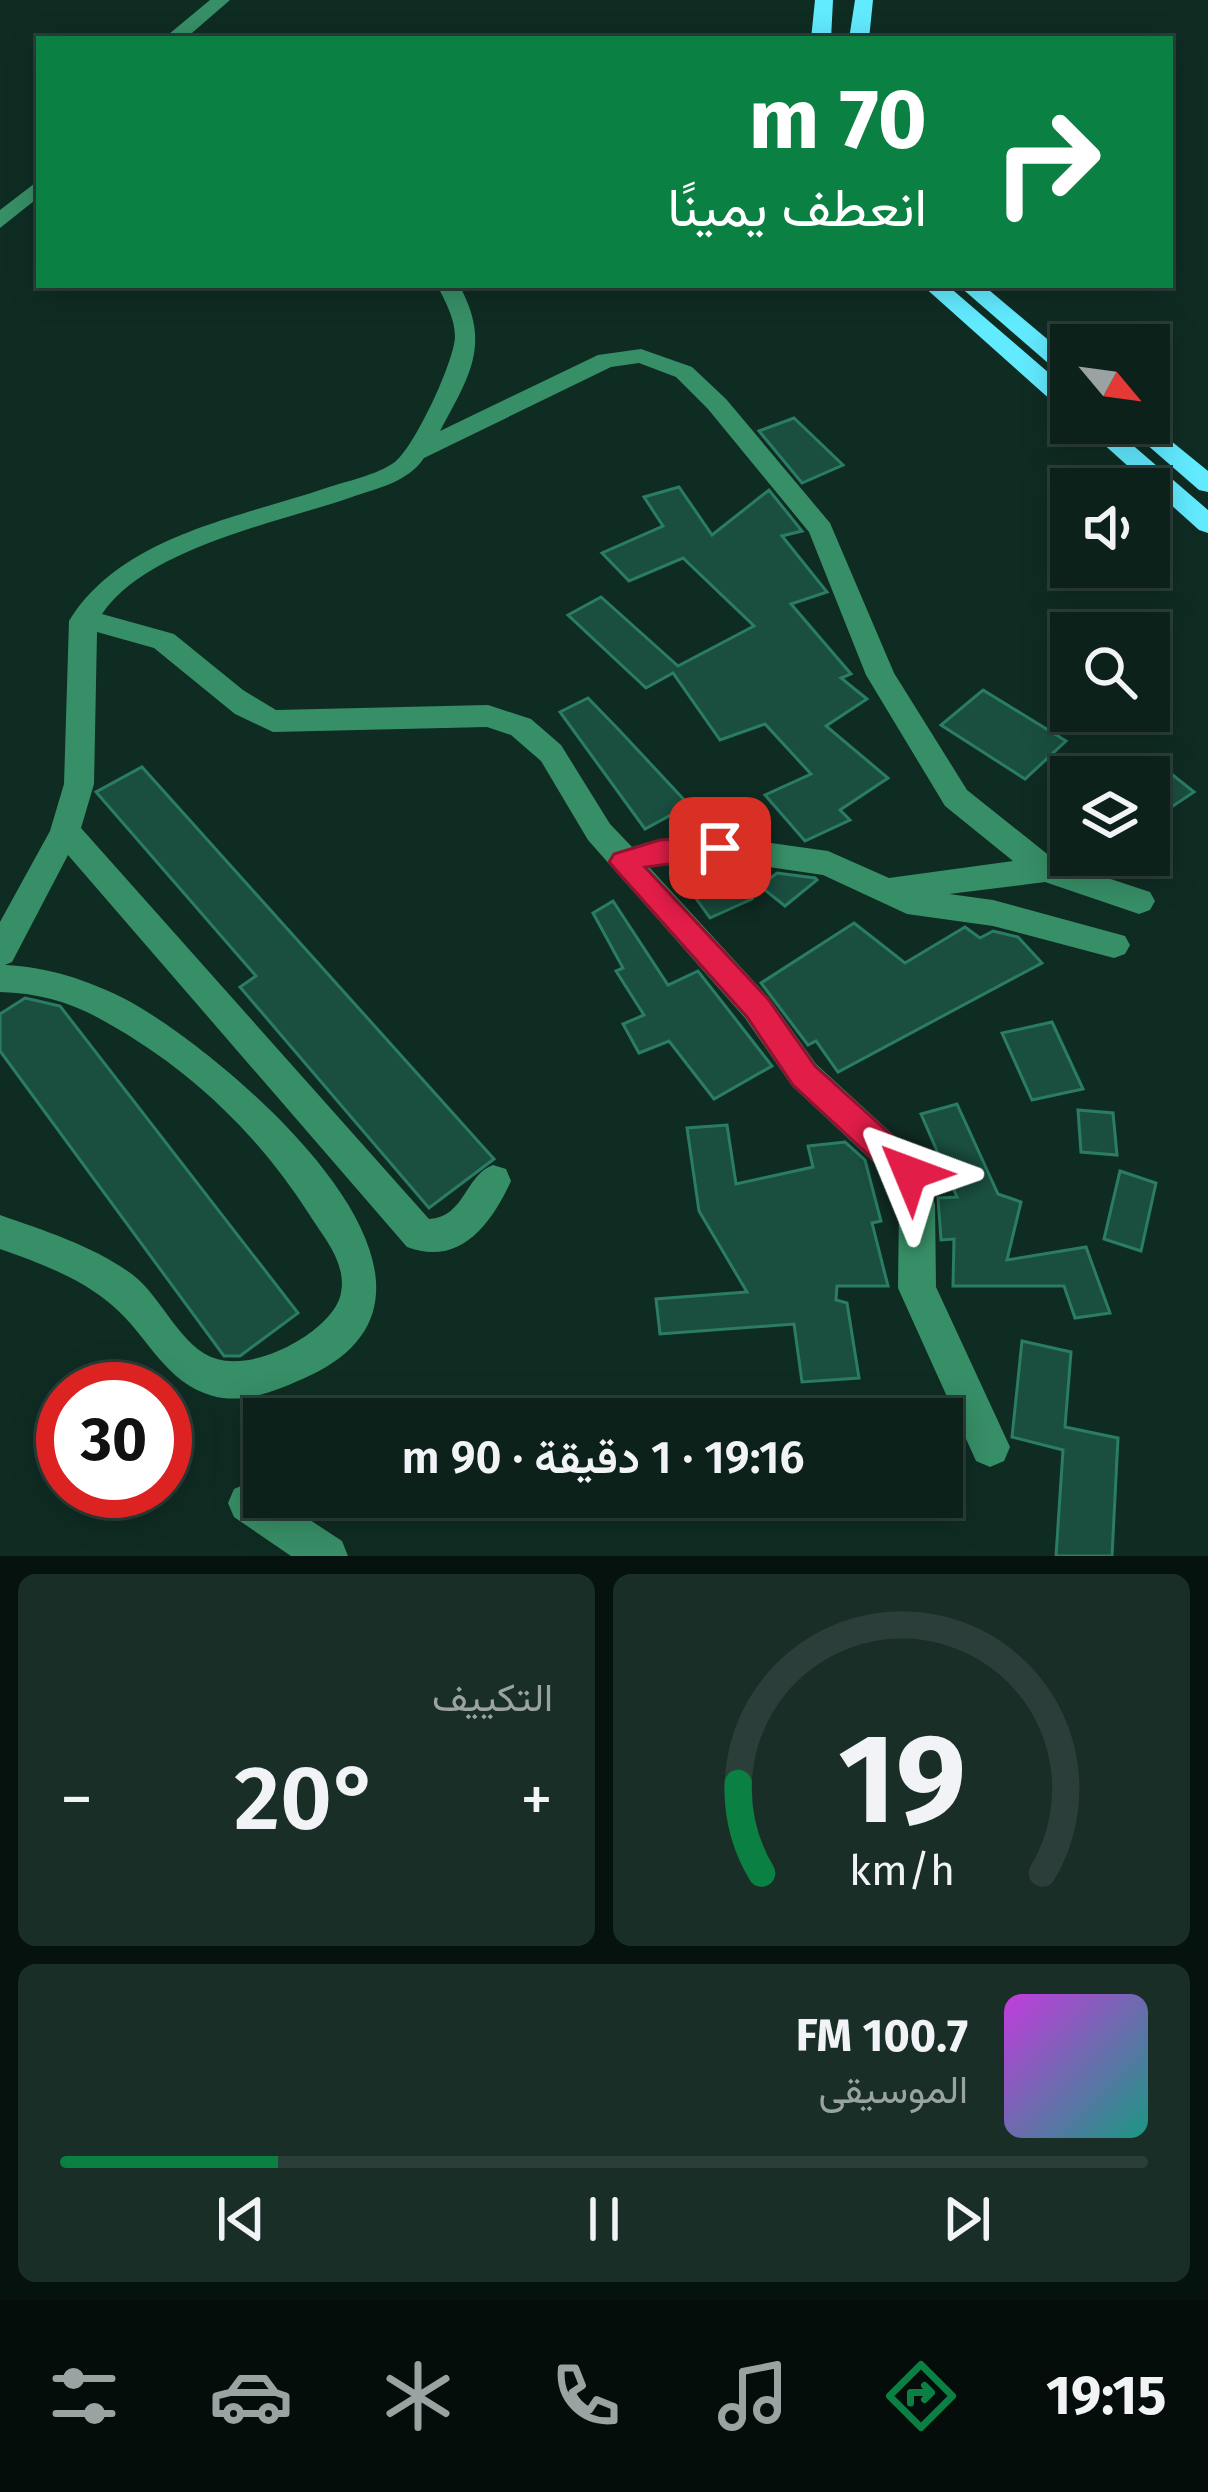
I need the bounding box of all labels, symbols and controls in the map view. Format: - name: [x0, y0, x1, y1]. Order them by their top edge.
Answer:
- text: 70 m: [749, 69, 927, 170]
- icon: right: [969, 84, 1125, 240]
- text: انعطف يمينًا: [668, 176, 927, 240]
- north arrow: [1050, 324, 1170, 444]
- map controls: [1050, 324, 1170, 876]
- button: sound: [1050, 468, 1170, 588]
- button: search: [1050, 612, 1170, 732]
- button: layers: [1050, 756, 1170, 876]
- pin: [669, 797, 771, 899]
- icon: arrive: [687, 815, 753, 881]
- position arrow: [847, 1110, 973, 1236]
- speed limit sign: 30: [36, 1362, 192, 1518]
- text: 19:16 · 1 دقيقة · 90 m: [402, 1431, 804, 1485]
- text: التكييف: [432, 1675, 553, 1721]
- text: 19: [838, 1705, 965, 1855]
- text: 20°: [234, 1745, 379, 1853]
- text: −: [60, 1760, 93, 1839]
- text: +: [520, 1760, 553, 1839]
- text: km/h: [848, 1845, 955, 1896]
- text: 100.7 FM: [796, 2009, 968, 2063]
- text: الموسيقى: [818, 2067, 968, 2113]
- icon: previous: [208, 2186, 274, 2252]
- icon: pause: [571, 2186, 637, 2252]
- icon: next: [934, 2186, 1000, 2252]
- icon: filters: [42, 2354, 126, 2438]
- icon: car: [209, 2354, 293, 2438]
- icon: climate: [376, 2354, 460, 2438]
- icon: phone: [544, 2354, 628, 2438]
- icon: music: [711, 2354, 795, 2438]
- icon: directions: [879, 2354, 963, 2438]
- text: 19:15: [1046, 2364, 1166, 2428]

